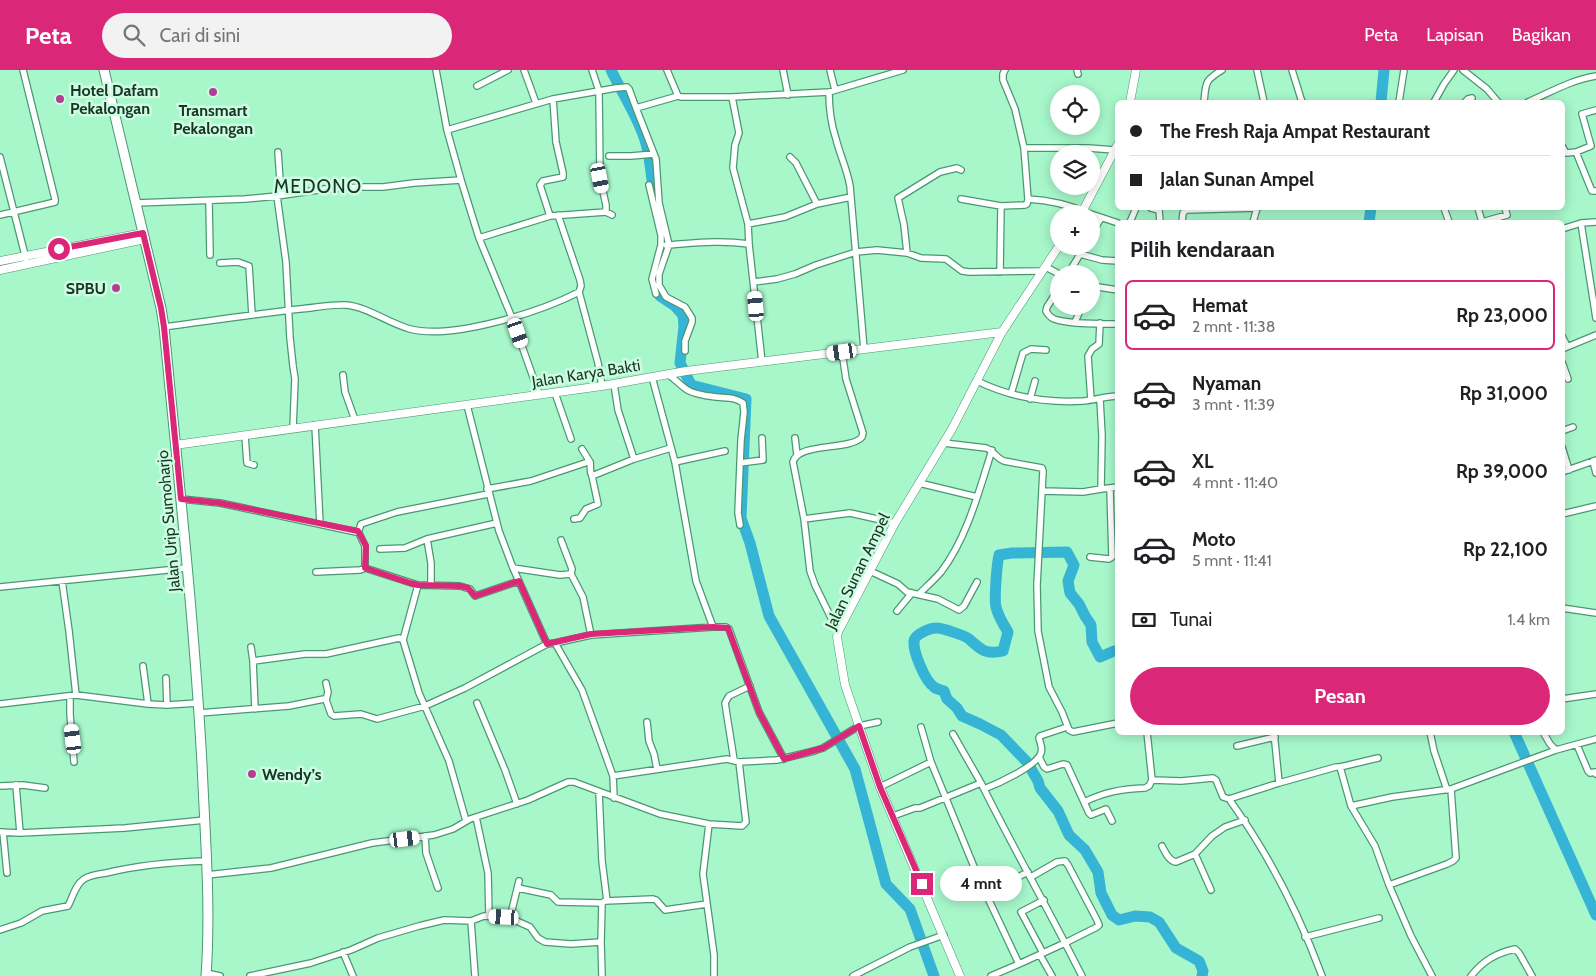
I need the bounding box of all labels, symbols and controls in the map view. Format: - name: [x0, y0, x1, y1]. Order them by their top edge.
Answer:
- search box: [102, 13, 452, 58]
- text: Peta: [25, 21, 72, 50]
- icon: search: [120, 21, 148, 49]
- text: Cari di sini: [160, 24, 240, 47]
- text: Peta: [1364, 24, 1398, 46]
- text: Lapisan: [1426, 24, 1484, 46]
- text: Bagikan: [1512, 24, 1571, 46]
- place label: Hotel Dafam Pekalongan: [70, 81, 159, 118]
- map controls: [1050, 85, 1100, 315]
- button: locate: [1050, 85, 1100, 135]
- marker: Transmart Pekalongan: [207, 86, 219, 98]
- marker: Hotel Dafam Pekalongan: [54, 93, 66, 105]
- place label: Transmart Pekalongan: [173, 101, 253, 138]
- text: The Fresh Raja Ampat Restaurant: [1160, 120, 1430, 143]
- button: layers: [1050, 145, 1100, 195]
- car: [589, 162, 610, 194]
- text: Jalan Sunan Ampel: [1160, 168, 1314, 191]
- district label: MEDONO: [274, 175, 362, 198]
- button: +: [1050, 205, 1100, 255]
- text: Pilih kendaraan: [1130, 236, 1275, 263]
- route start: [48, 238, 70, 260]
- button: −: [1050, 265, 1100, 315]
- place label: SPBU: [66, 279, 106, 298]
- marker: SPBU: [110, 282, 122, 294]
- car: [747, 290, 764, 322]
- icon: car: [1132, 293, 1177, 338]
- text: Hemat: [1192, 294, 1248, 317]
- text: Rp 23,000: [1456, 304, 1548, 327]
- car: [506, 316, 529, 350]
- text: 2 mnt · 11:38: [1192, 317, 1275, 336]
- car: [826, 342, 857, 362]
- street label: Jalan Karya Bakti: [529, 356, 642, 392]
- icon: car: [1132, 371, 1177, 416]
- text: Nyaman: [1192, 372, 1261, 395]
- text: Rp 31,000: [1459, 382, 1548, 405]
- text: 3 mnt · 11:39: [1192, 395, 1275, 414]
- street label: Jalan Urip Sumoharjo: [153, 449, 184, 593]
- icon: car: [1132, 449, 1177, 494]
- text: XL: [1192, 450, 1213, 473]
- text: Rp 39,000: [1456, 460, 1548, 483]
- text: 4 mnt · 11:40: [1192, 473, 1278, 492]
- street label: Jalan Sunan Ampel: [821, 510, 894, 633]
- icon: car: [1132, 527, 1177, 572]
- text: Moto: [1192, 528, 1236, 551]
- text: Rp 22,100: [1463, 538, 1548, 561]
- text: 5 mnt · 11:41: [1192, 551, 1272, 570]
- icon: cash: [1130, 606, 1158, 634]
- text: Tunai: [1170, 608, 1212, 631]
- text: 1.4 km: [1507, 610, 1550, 629]
- button: Pesan: [1130, 667, 1550, 725]
- car: [63, 723, 82, 755]
- place label: Wendy’s: [262, 765, 322, 784]
- marker: Wendy’s: [246, 768, 258, 780]
- car: [389, 830, 420, 848]
- callout: 4 mnt: [940, 866, 1022, 902]
- route end: [911, 873, 933, 895]
- text: 4 mnt: [960, 874, 1002, 893]
- car: [488, 909, 519, 925]

